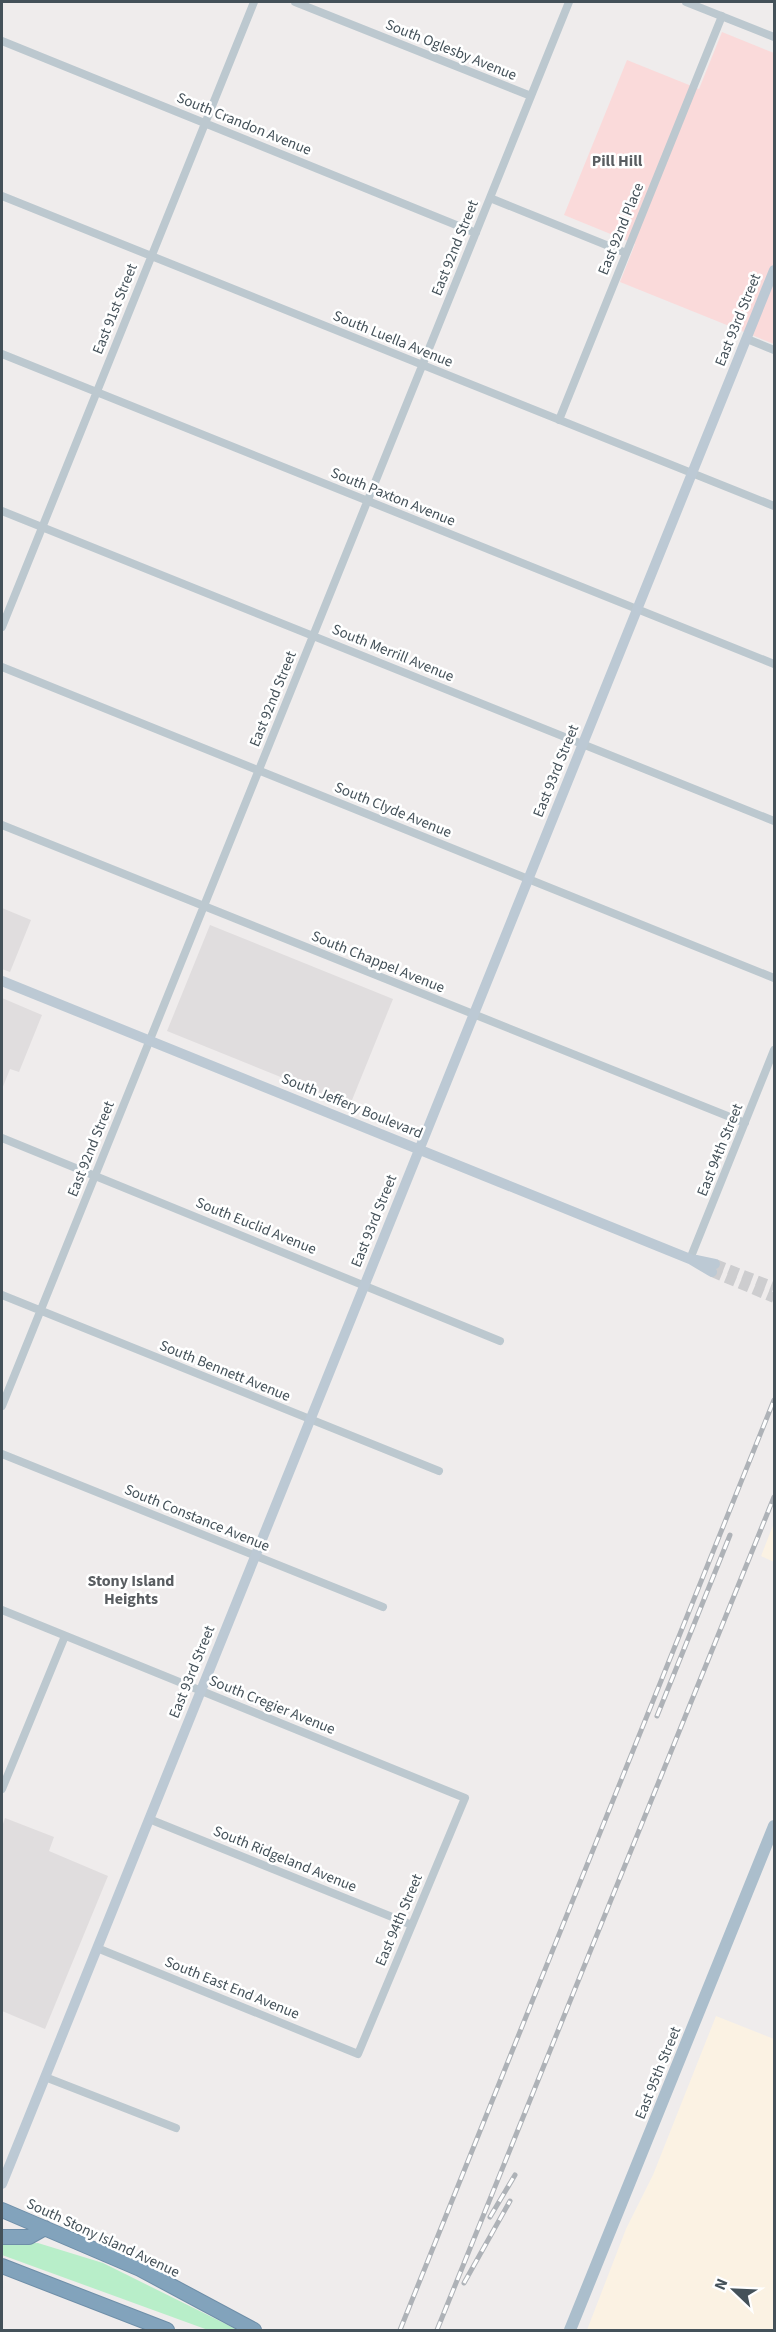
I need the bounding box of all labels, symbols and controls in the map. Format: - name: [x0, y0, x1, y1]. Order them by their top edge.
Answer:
- street label: South Oglesby Avenue: [382, 14, 520, 86]
- street label: South Crandon Avenue: [173, 87, 315, 161]
- district label: Pill Hill: [592, 150, 643, 172]
- street label: East 92nd Place: [593, 180, 649, 278]
- street label: East 92nd Street: [426, 197, 484, 299]
- street label: East 91st Street: [87, 261, 143, 357]
- street label: East 93rd Street: [710, 270, 766, 370]
- street label: South Luella Avenue: [330, 305, 456, 373]
- street label: South Paxton Avenue: [328, 462, 458, 532]
- street label: South Merrill Avenue: [329, 619, 457, 687]
- street label: East 92nd Street: [244, 648, 302, 750]
- street label: East 93rd Street: [528, 721, 584, 821]
- street label: South Clyde Avenue: [331, 777, 455, 843]
- street label: South Chappel Avenue: [308, 926, 448, 998]
- street label: South Jeffery Boulevard: [278, 1068, 426, 1144]
- street label: East 92nd Street: [62, 1098, 120, 1200]
- street label: East 94th Street: [692, 1101, 748, 1199]
- street label: East 93rd Street: [346, 1171, 402, 1271]
- street label: South Euclid Avenue: [192, 1192, 320, 1260]
- street label: South Bennett Avenue: [156, 1335, 294, 1407]
- street label: South Constance Avenue: [121, 1479, 273, 1557]
- district label: Stony Island Heights: [87, 1570, 175, 1610]
- street label: East 93rd Street: [164, 1622, 220, 1722]
- street label: South Cregier Avenue: [206, 1670, 338, 1740]
- street label: South Ridgeland Avenue: [210, 1821, 360, 1897]
- street label: East 94th Street: [370, 1871, 428, 1969]
- street label: South East End Avenue: [161, 1951, 303, 2025]
- street label: East 95th Street: [630, 2024, 686, 2122]
- street label: South Stony Island Avenue: [23, 2193, 183, 2283]
- north arrow: [704, 2260, 764, 2320]
- text: N: [709, 2275, 733, 2294]

